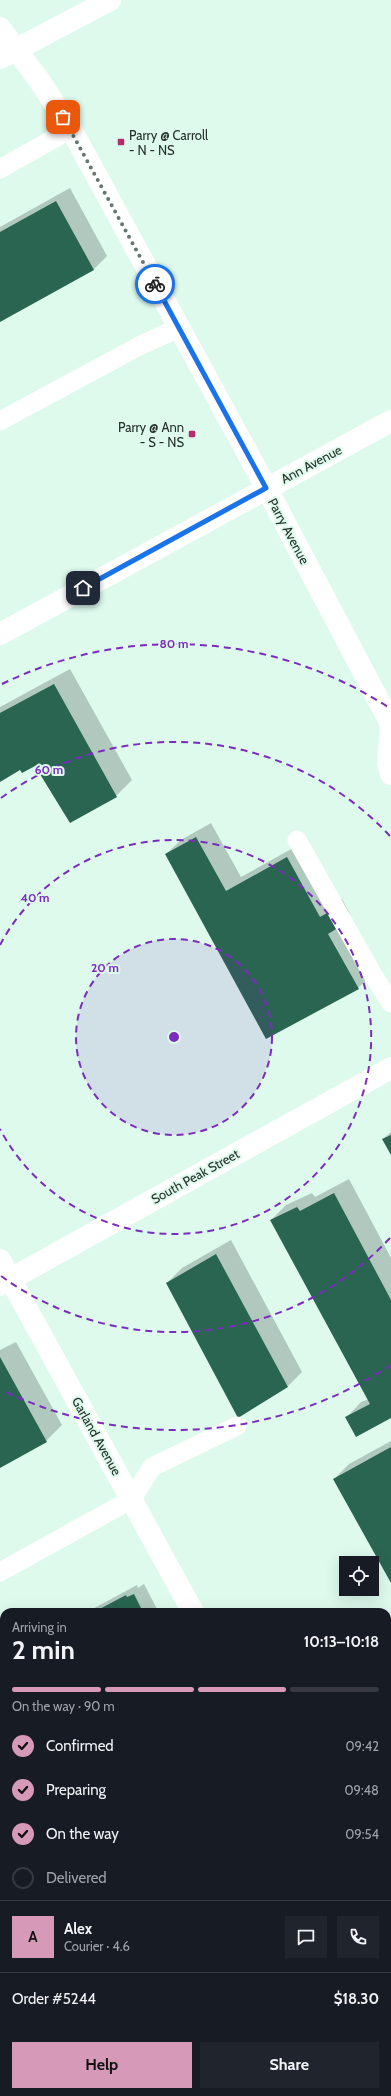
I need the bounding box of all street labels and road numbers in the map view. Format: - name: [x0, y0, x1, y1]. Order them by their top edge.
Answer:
- street label: Ann Avenue: [278, 441, 344, 487]
- street label: Parry Avenue: [265, 495, 313, 567]
- street label: South Peak Street: [148, 1145, 242, 1207]
- street label: Garland Avenue: [69, 1394, 125, 1478]

